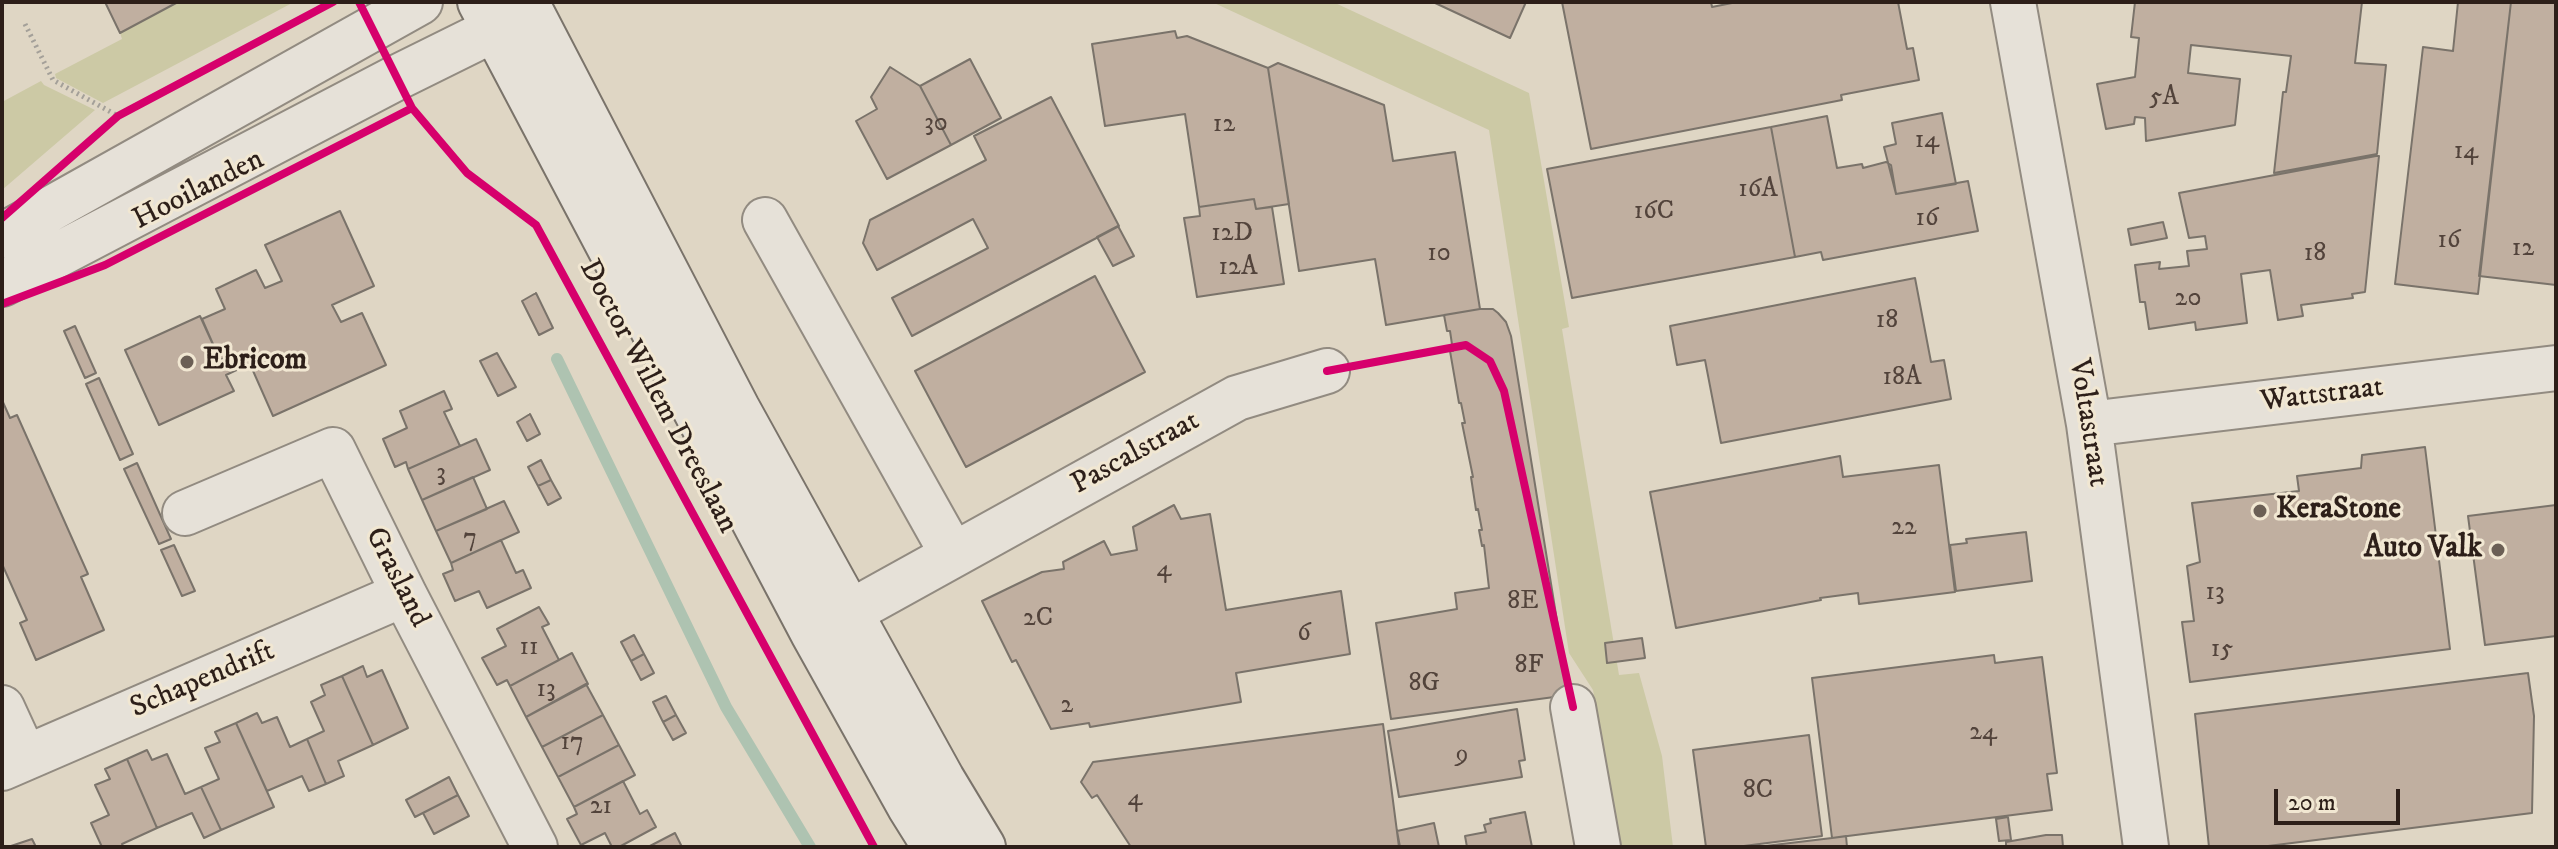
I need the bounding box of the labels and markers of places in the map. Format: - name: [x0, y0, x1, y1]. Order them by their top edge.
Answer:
- place label: Ebricom: [203, 344, 307, 380]
- marker: Ebricom: [178, 353, 196, 371]
- place label: KeraStone: [2276, 493, 2401, 529]
- marker: KeraStone: [2251, 502, 2269, 520]
- place label: Auto Valk: [2364, 532, 2482, 568]
- marker: Auto Valk: [2489, 541, 2507, 559]

